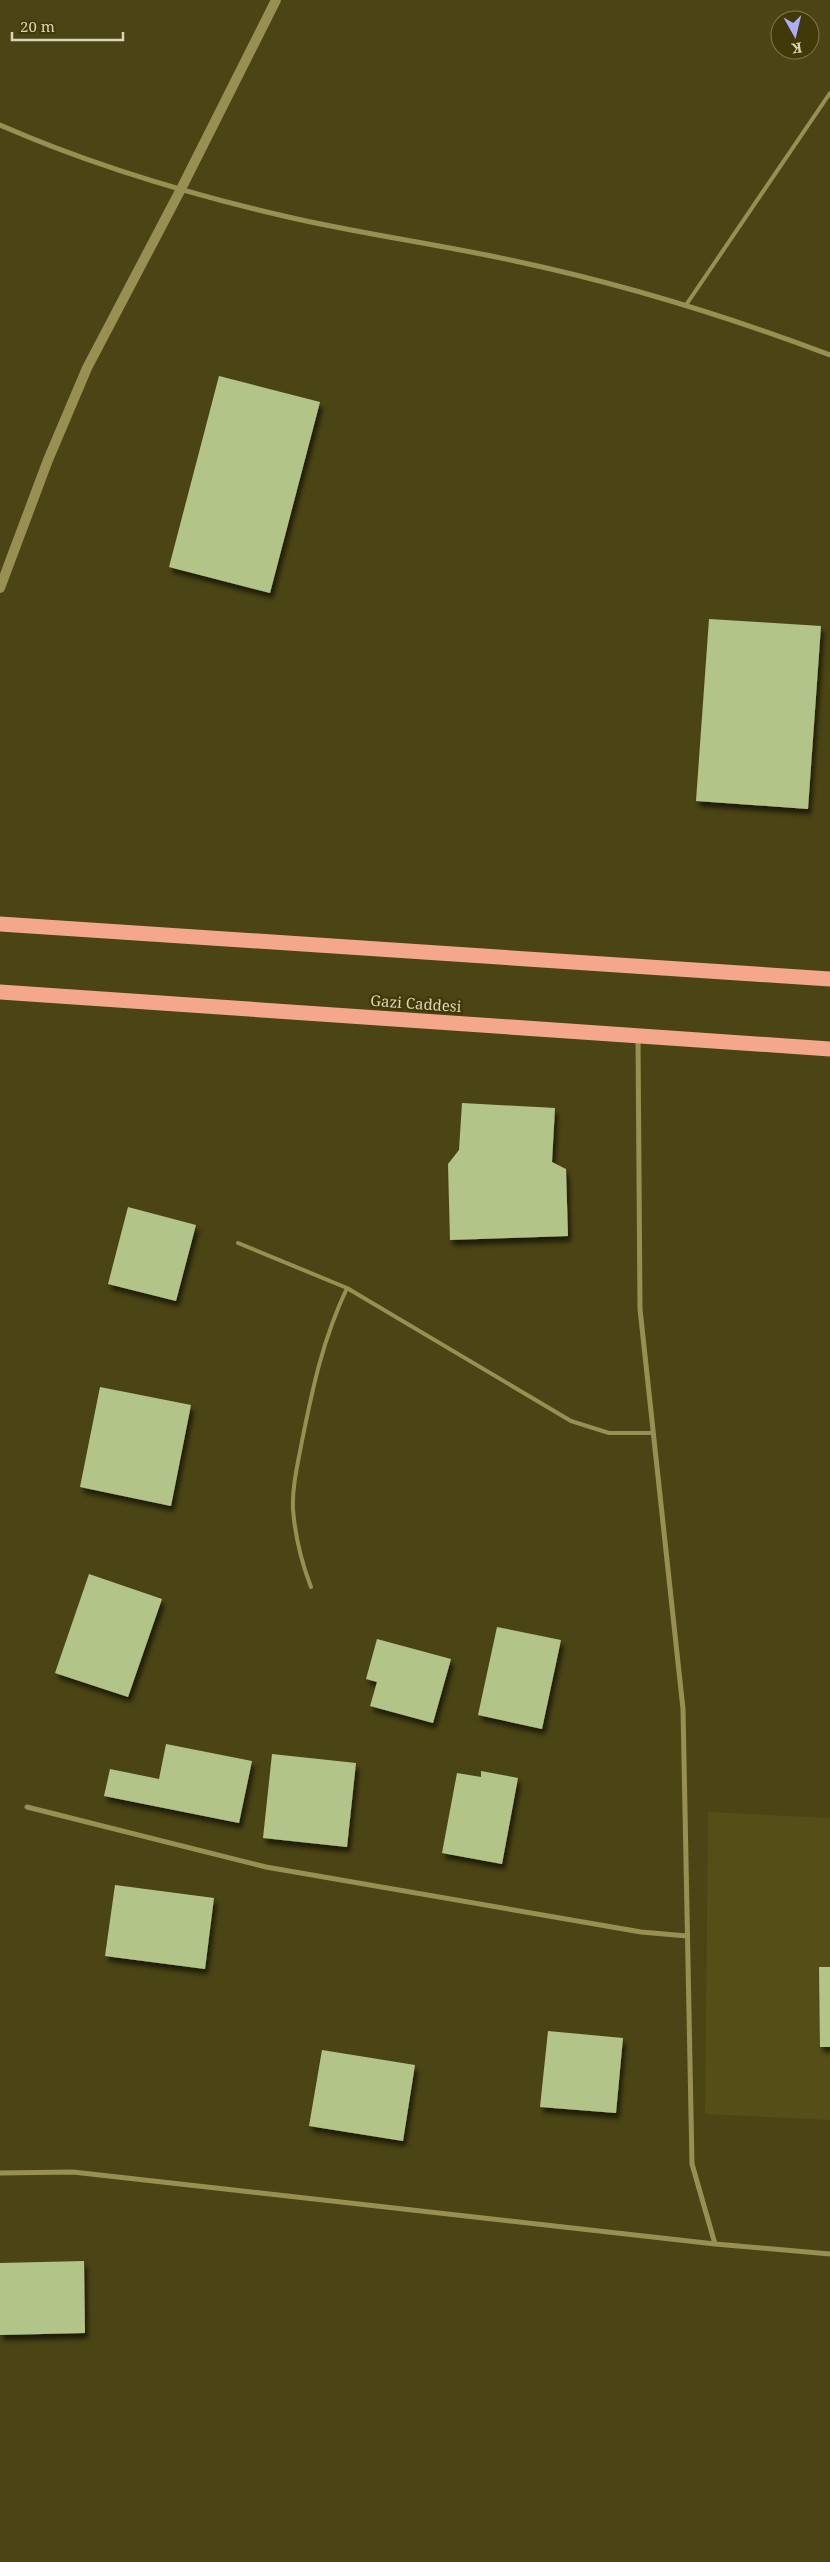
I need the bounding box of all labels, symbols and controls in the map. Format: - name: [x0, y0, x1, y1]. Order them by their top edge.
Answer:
- scale bar: [12, 10, 124, 42]
- north arrow: [770, 10, 820, 60]
- text: 20 m: [20, 16, 55, 36]
- text: K: [790, 38, 803, 59]
- street label: Gazi Caddesi: [370, 990, 462, 1016]

